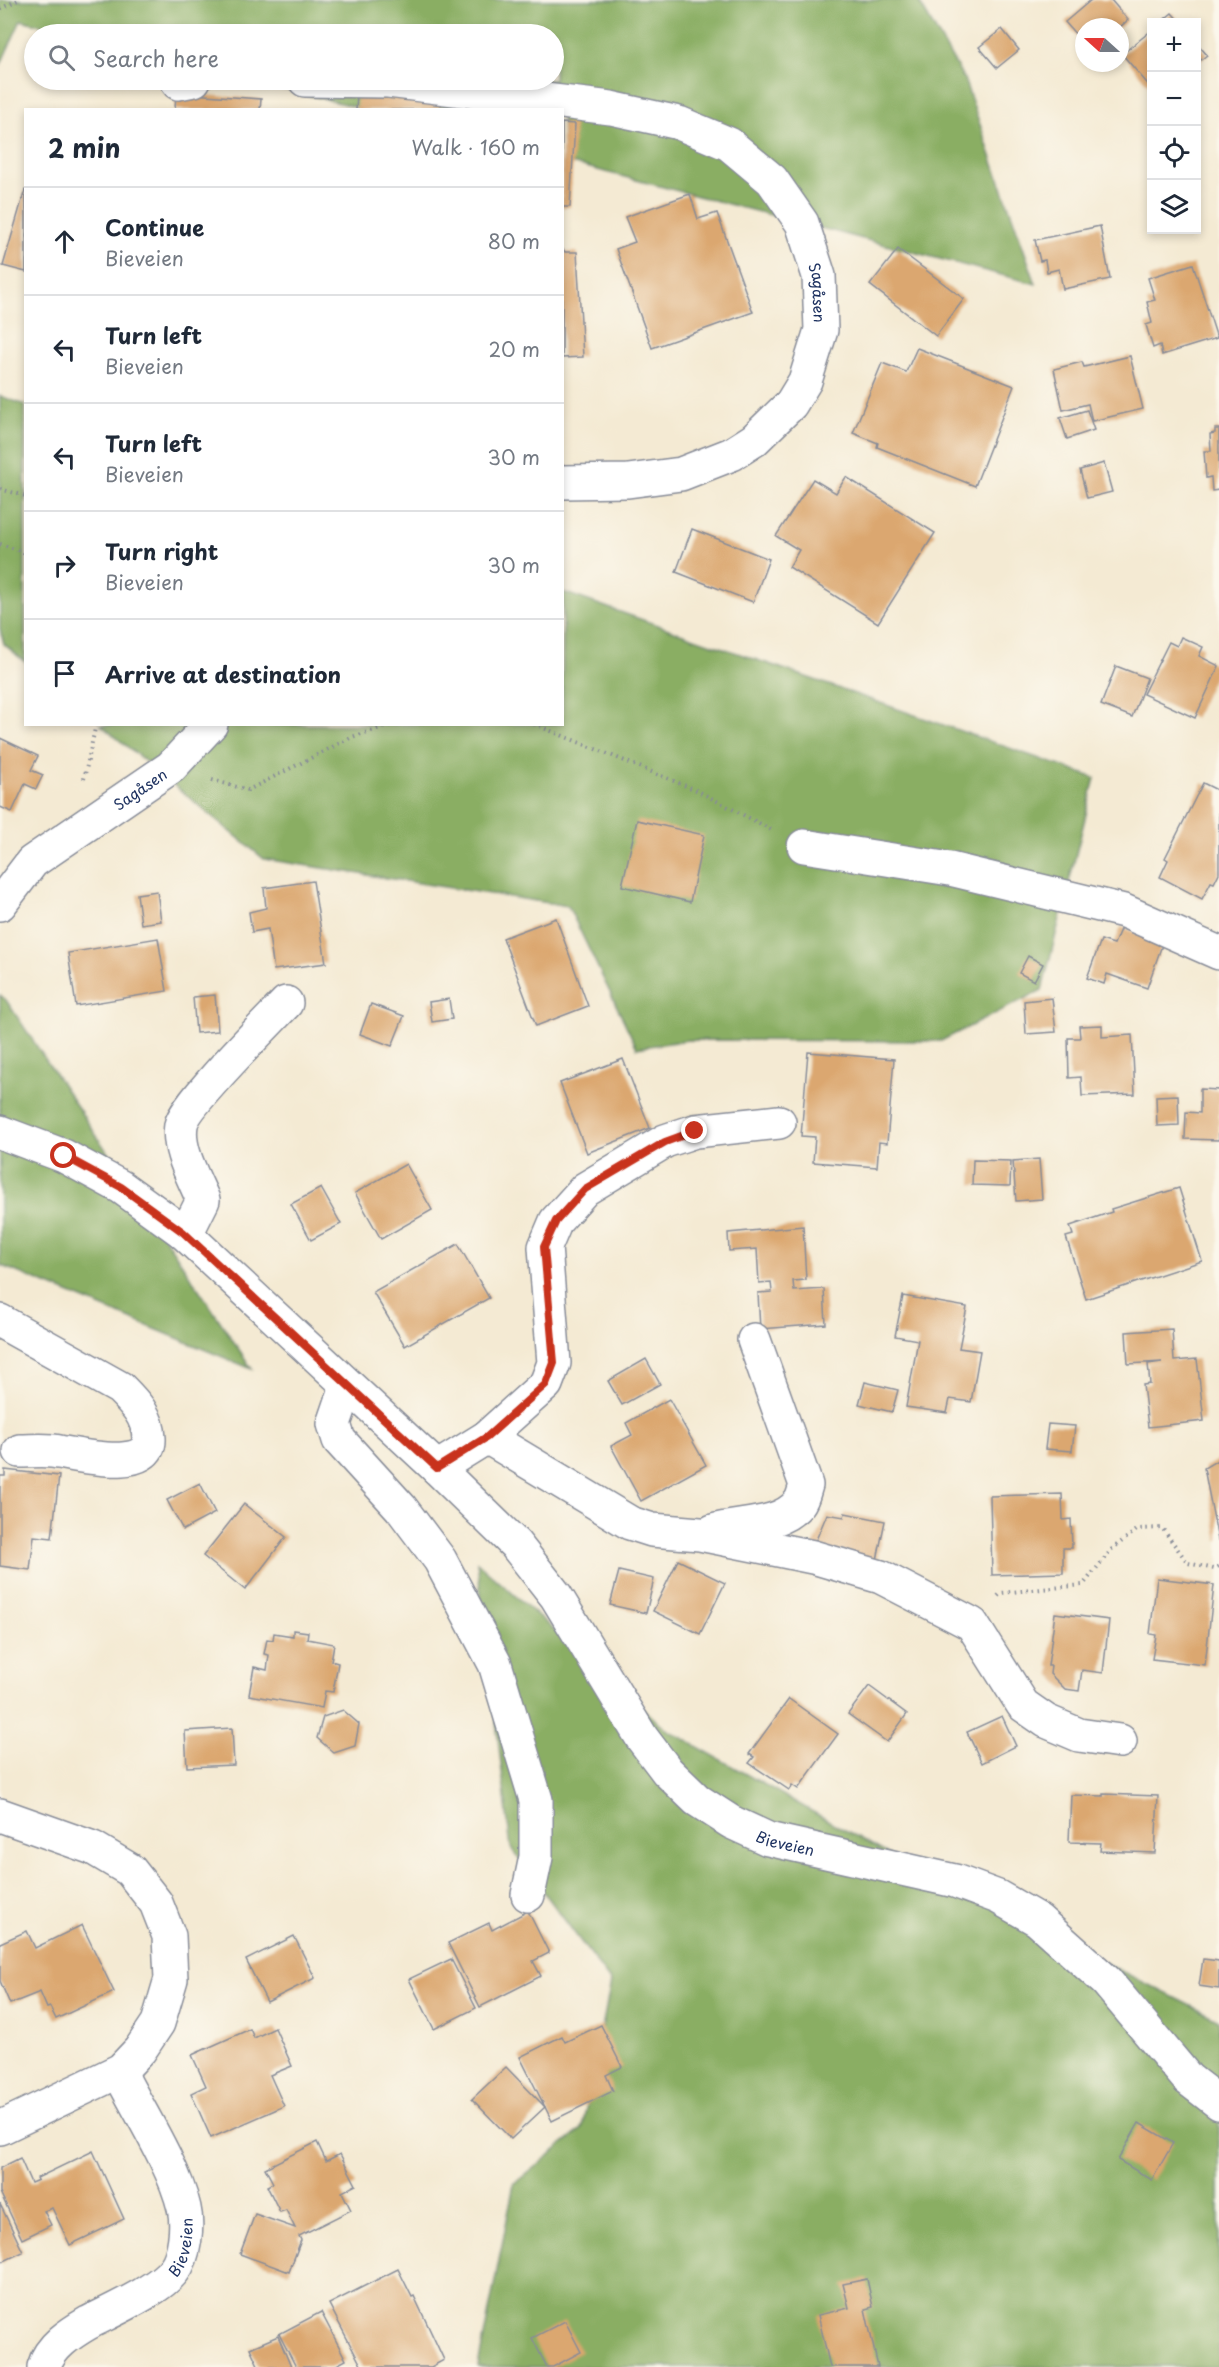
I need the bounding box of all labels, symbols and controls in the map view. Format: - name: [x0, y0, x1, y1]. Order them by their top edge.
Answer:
- north arrow: [1075, 18, 1129, 72]
- map controls: [1147, 18, 1201, 234]
- button: +: [1147, 18, 1201, 72]
- search box: [24, 24, 564, 90]
- icon: search: [45, 41, 78, 74]
- text: Search here: [93, 41, 219, 74]
- button: −: [1147, 72, 1201, 126]
- button: locate: [1147, 126, 1201, 180]
- text: 2 min: [48, 128, 121, 167]
- text: Walk · 160 m: [412, 132, 540, 162]
- button: layers: [1147, 180, 1201, 234]
- text: Continue: [105, 210, 204, 243]
- icon: ahead: [48, 225, 81, 258]
- text: 80 m: [488, 226, 540, 256]
- text: Bieveien: [105, 243, 184, 273]
- street label: Sagåsen: [804, 259, 832, 323]
- text: Turn left: [105, 318, 202, 351]
- icon: left: [48, 333, 81, 366]
- text: 20 m: [488, 334, 540, 364]
- text: Bieveien: [105, 351, 184, 381]
- text: Turn left: [105, 426, 202, 459]
- icon: left: [48, 441, 81, 474]
- text: 30 m: [487, 442, 540, 472]
- text: Bieveien: [105, 459, 184, 489]
- text: Turn right: [105, 534, 218, 567]
- icon: right: [48, 549, 81, 582]
- text: 30 m: [487, 550, 540, 580]
- text: Bieveien: [105, 567, 184, 597]
- icon: arrive: [48, 657, 81, 690]
- text: Arrive at destination: [105, 657, 341, 690]
- street label: Sagåsen: [108, 762, 171, 815]
- route end: [681, 1117, 707, 1143]
- route start: [50, 1142, 76, 1168]
- street label: Bieveien: [753, 1824, 817, 1861]
- street label: Bieveien: [162, 2218, 197, 2281]

